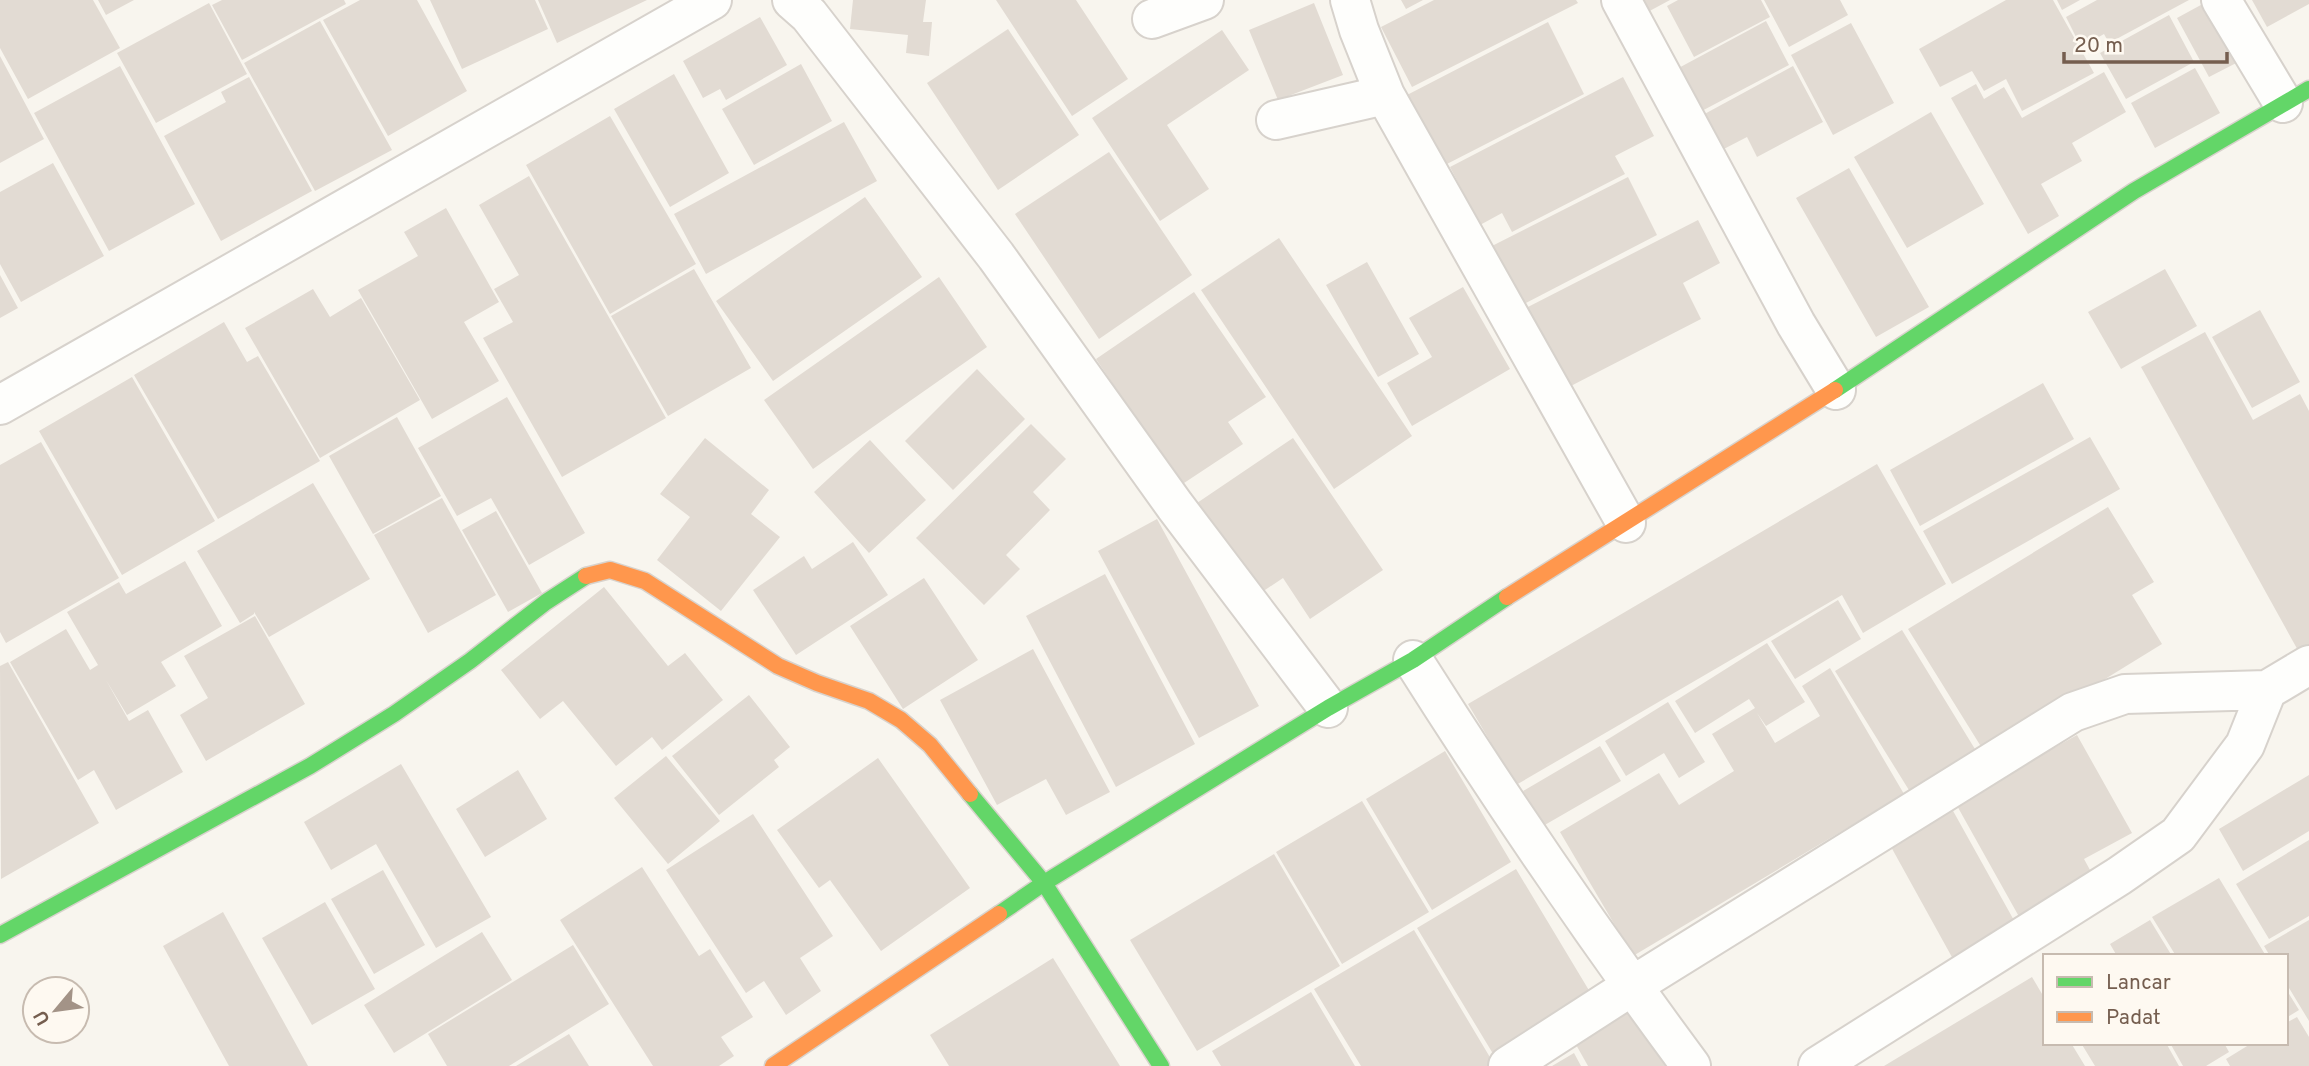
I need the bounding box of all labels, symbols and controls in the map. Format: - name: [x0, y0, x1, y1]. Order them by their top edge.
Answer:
- scale bar: [2064, 21, 2227, 65]
- text: 20 m: [2074, 33, 2123, 60]
- legend: [2043, 954, 2288, 1045]
- text: Lancar: [2106, 970, 2171, 997]
- north arrow: [21, 975, 91, 1045]
- text: Padat: [2106, 1005, 2161, 1032]
- text: U: [29, 1006, 57, 1029]

